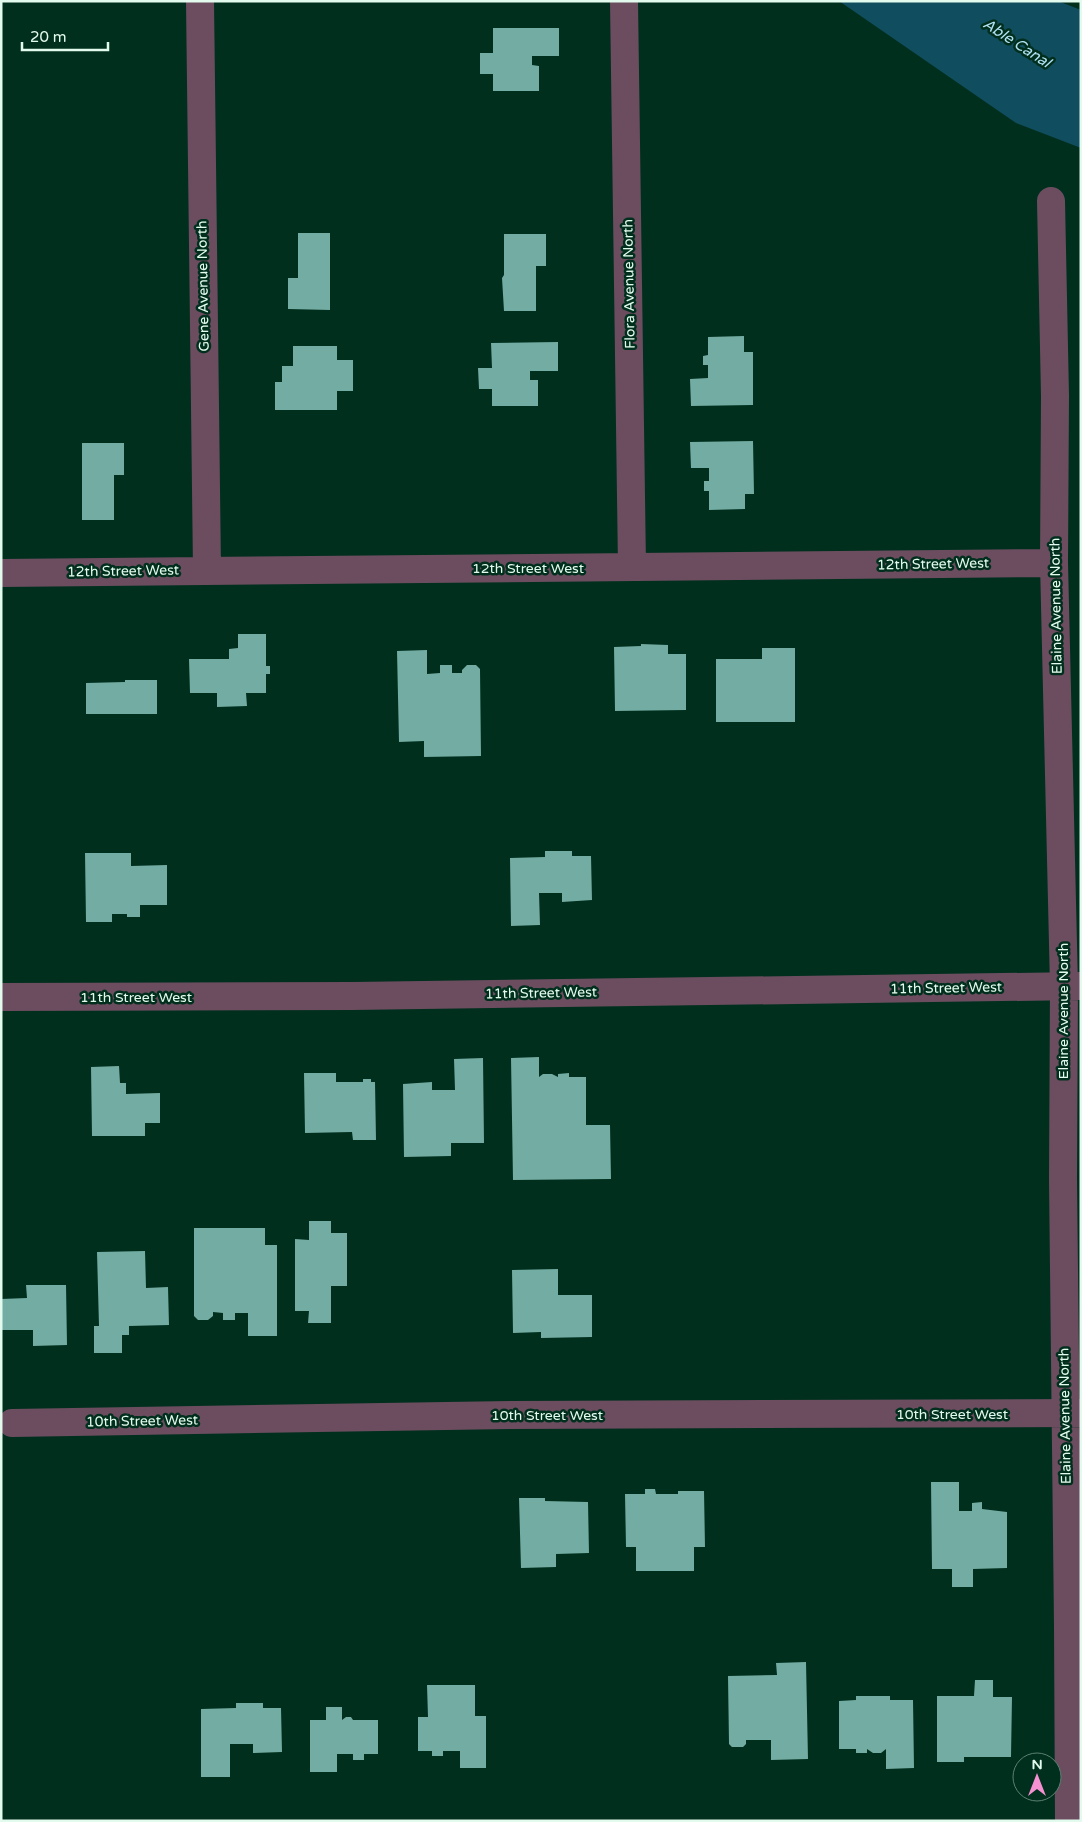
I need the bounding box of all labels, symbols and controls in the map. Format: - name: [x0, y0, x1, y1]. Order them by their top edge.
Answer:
- water label: Able Canal: [980, 15, 1056, 73]
- scale bar: [22, 20, 109, 52]
- text: 20 m: [30, 28, 67, 46]
- street label: Flora Avenue North: [619, 219, 639, 349]
- street label: Gene Avenue North: [193, 220, 213, 352]
- street label: Elaine Avenue North: [1046, 538, 1066, 674]
- street label: 12th Street West: [877, 555, 990, 573]
- street label: 12th Street West: [472, 560, 585, 577]
- street label: 12th Street West: [67, 562, 180, 580]
- street label: Elaine Avenue North: [1055, 943, 1072, 1079]
- street label: 11th Street West: [890, 979, 1003, 997]
- street label: 11th Street West: [485, 984, 598, 1002]
- street label: 11th Street West: [80, 989, 193, 1006]
- street label: Elaine Avenue North: [1055, 1348, 1075, 1484]
- street label: 10th Street West: [896, 1406, 1009, 1423]
- street label: 10th Street West: [491, 1407, 604, 1424]
- street label: 10th Street West: [86, 1412, 199, 1430]
- north arrow: [1012, 1752, 1062, 1802]
- text: N: [1031, 1756, 1043, 1773]

